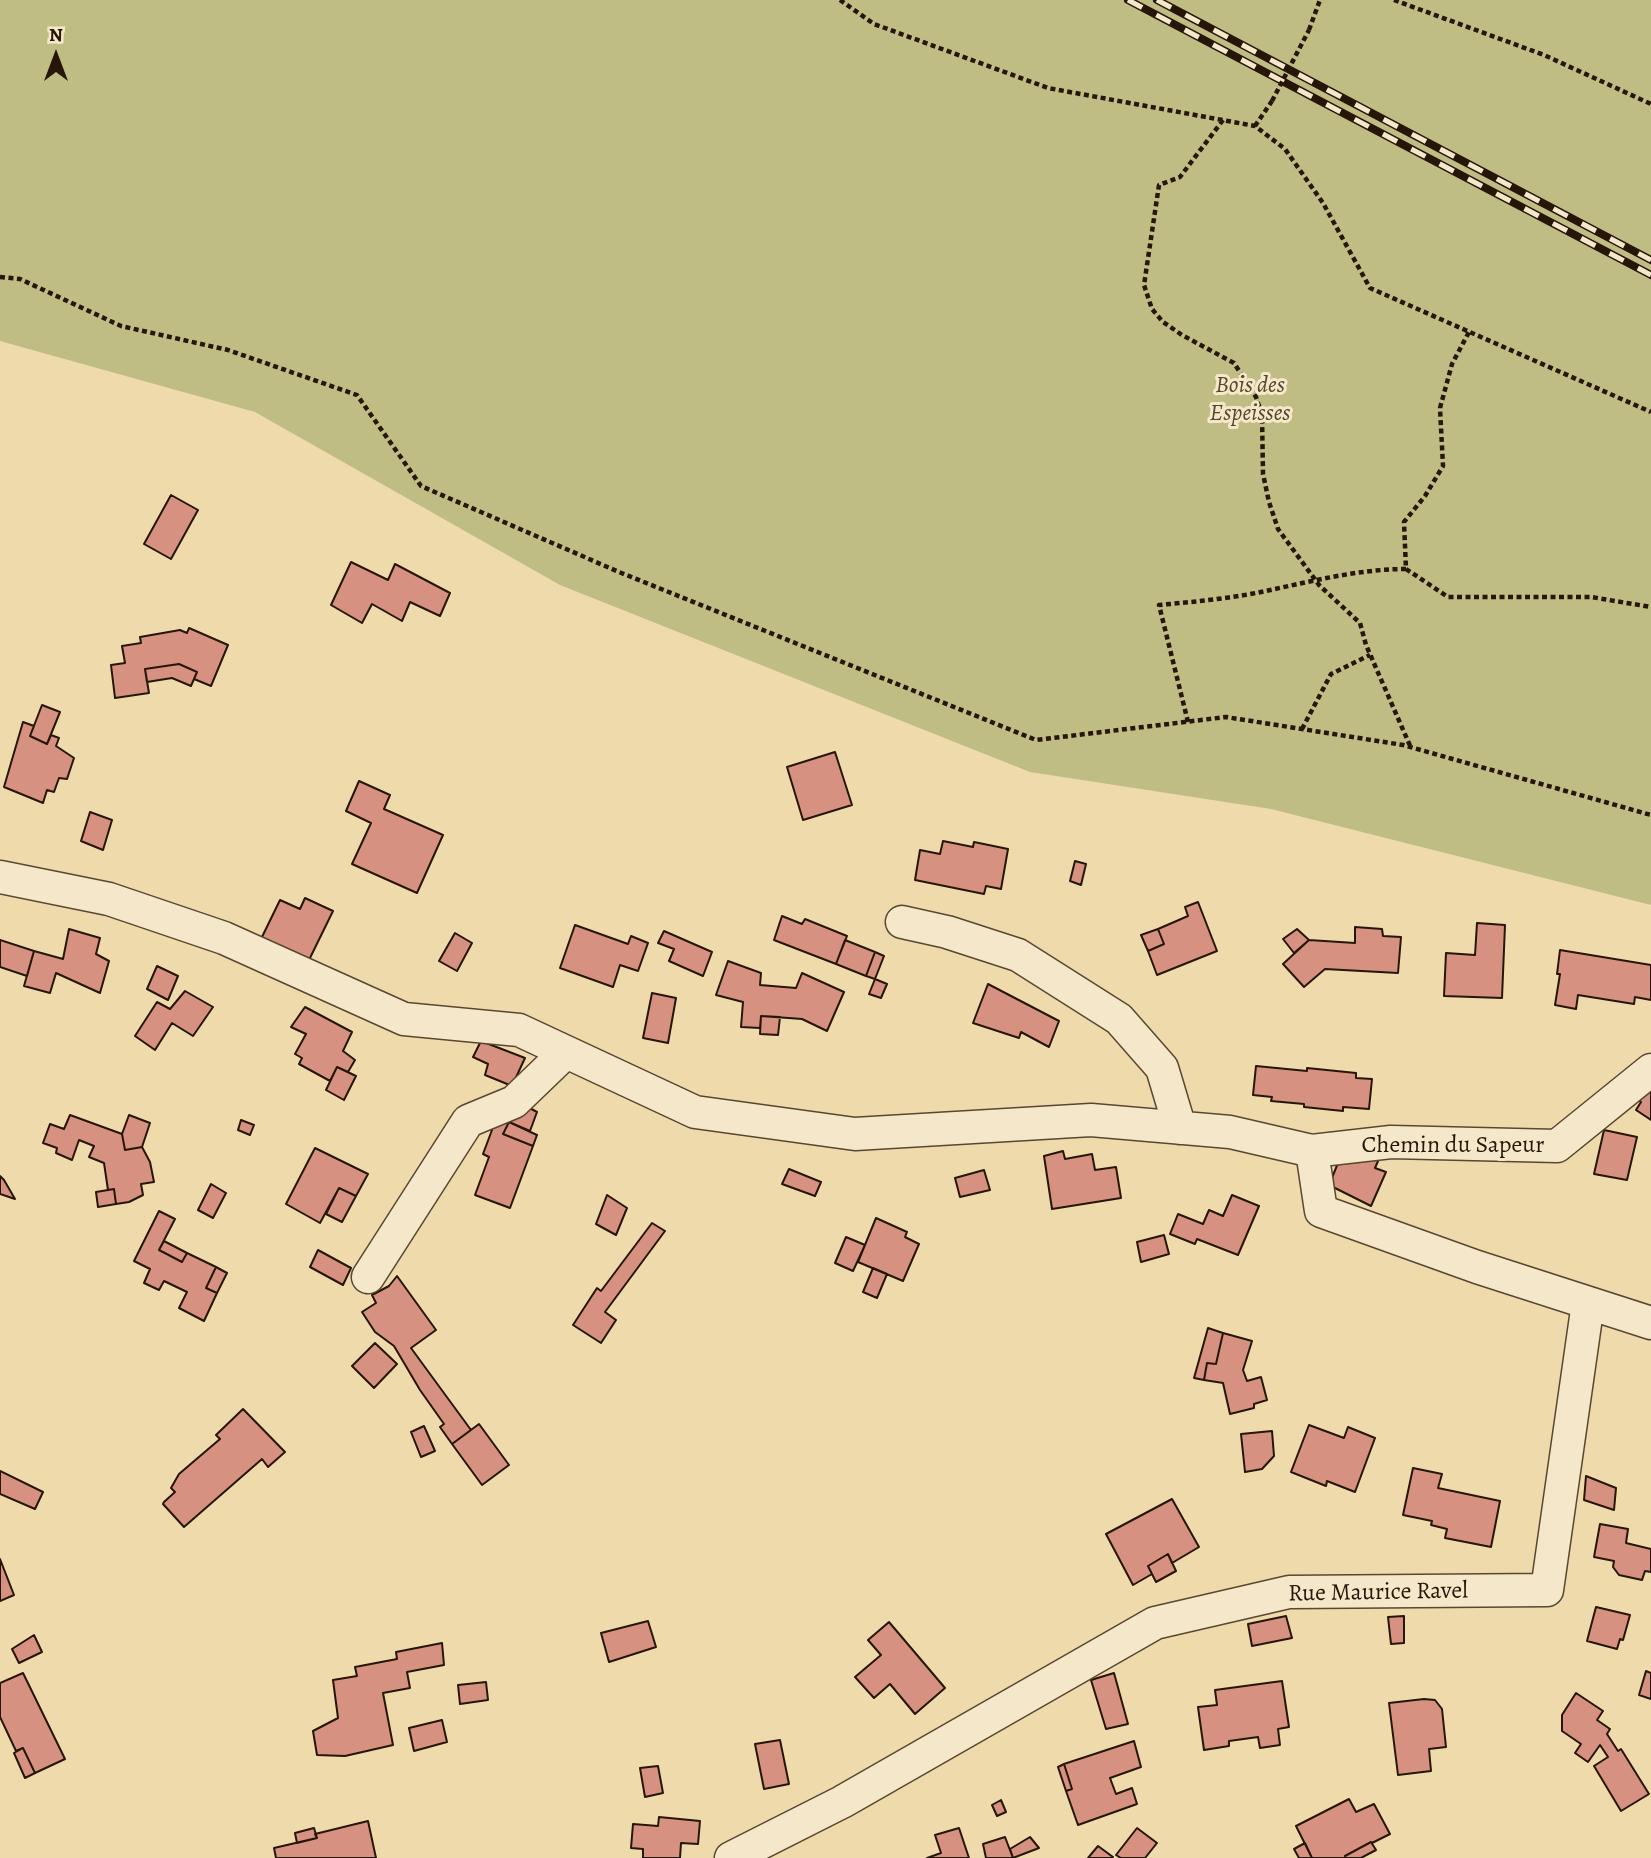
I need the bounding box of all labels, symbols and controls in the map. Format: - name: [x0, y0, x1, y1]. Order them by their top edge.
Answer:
- north arrow: [21, 21, 91, 91]
- text: N: [49, 22, 63, 48]
- park label: Bois des Espeisses: [1210, 372, 1290, 428]
- street label: Chemin du Sapeur: [1362, 1132, 1544, 1160]
- street label: Rue Maurice Ravel: [1288, 1577, 1468, 1609]

